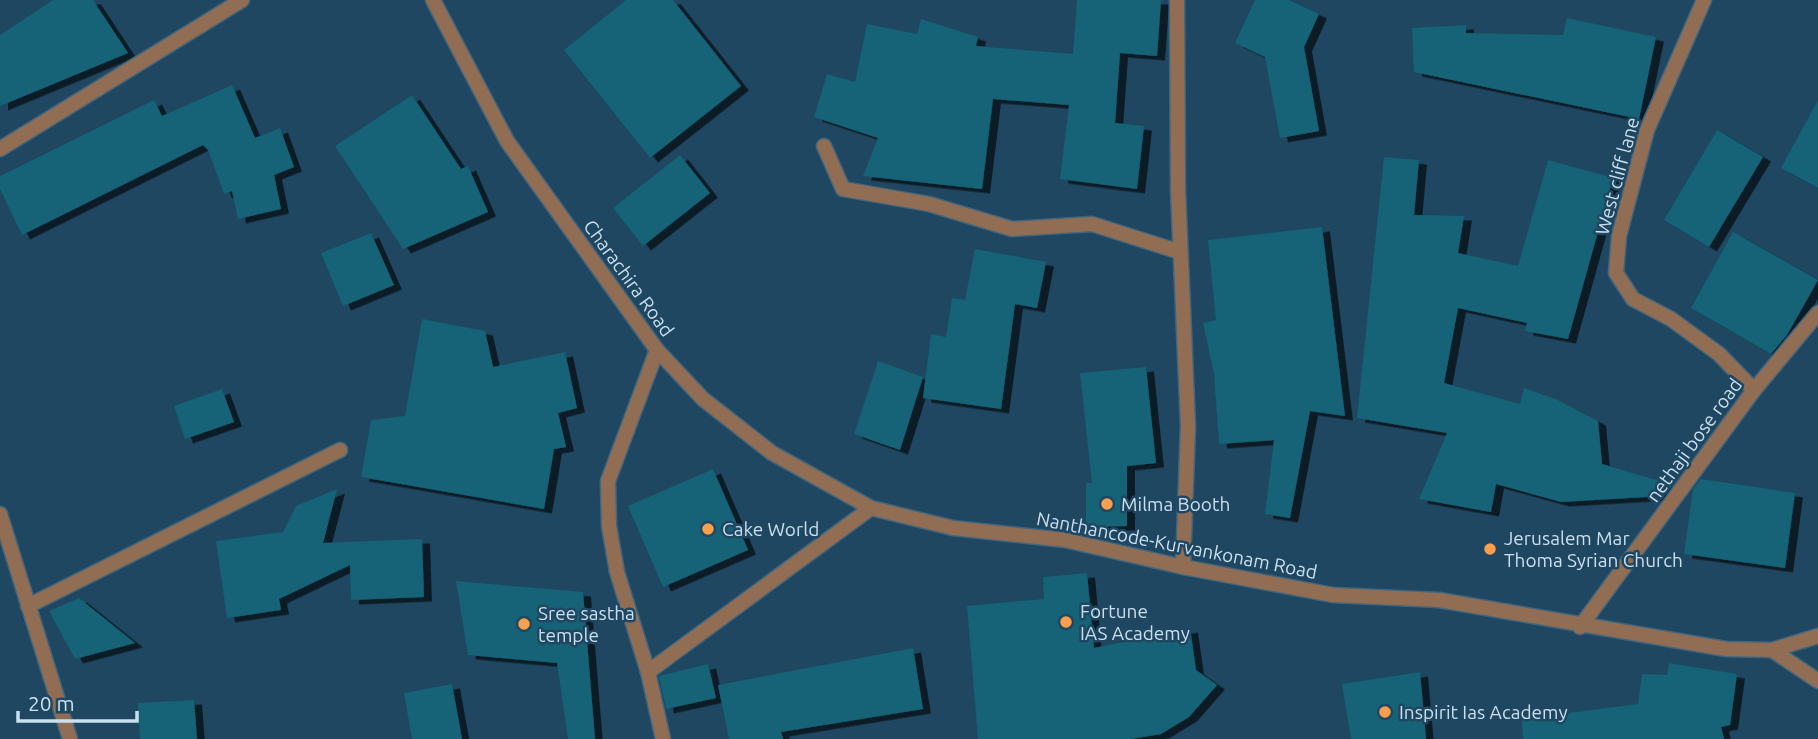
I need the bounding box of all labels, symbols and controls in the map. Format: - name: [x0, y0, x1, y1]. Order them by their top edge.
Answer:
- street label: West cliff lane: [1591, 115, 1643, 237]
- street label: Charachira Road: [579, 215, 679, 341]
- street label: nethaji bose road: [1642, 374, 1746, 506]
- place label: Milma Booth: [1121, 493, 1230, 515]
- marker: Milma Booth: [1099, 496, 1115, 512]
- street label: Nanthancode-Kurvankonam Road: [1035, 507, 1319, 583]
- place label: Cake World: [722, 518, 819, 540]
- marker: Cake World: [700, 521, 716, 537]
- place label: Jerusalem Mar Thoma Syrian Church: [1504, 527, 1683, 571]
- marker: Jerusalem Mar Thoma Syrian Church: [1482, 541, 1498, 557]
- place label: Fortune IAS Academy: [1080, 600, 1190, 644]
- place label: Sree sastha temple: [538, 602, 635, 646]
- marker: Fortune IAS Academy: [1058, 614, 1074, 630]
- marker: Sree sastha temple: [516, 616, 532, 632]
- scale bar: [18, 680, 136, 724]
- text: 20 m: [28, 691, 75, 715]
- place label: Inspirit Ias Academy: [1399, 701, 1568, 723]
- marker: Inspirit Ias Academy: [1377, 704, 1393, 720]

